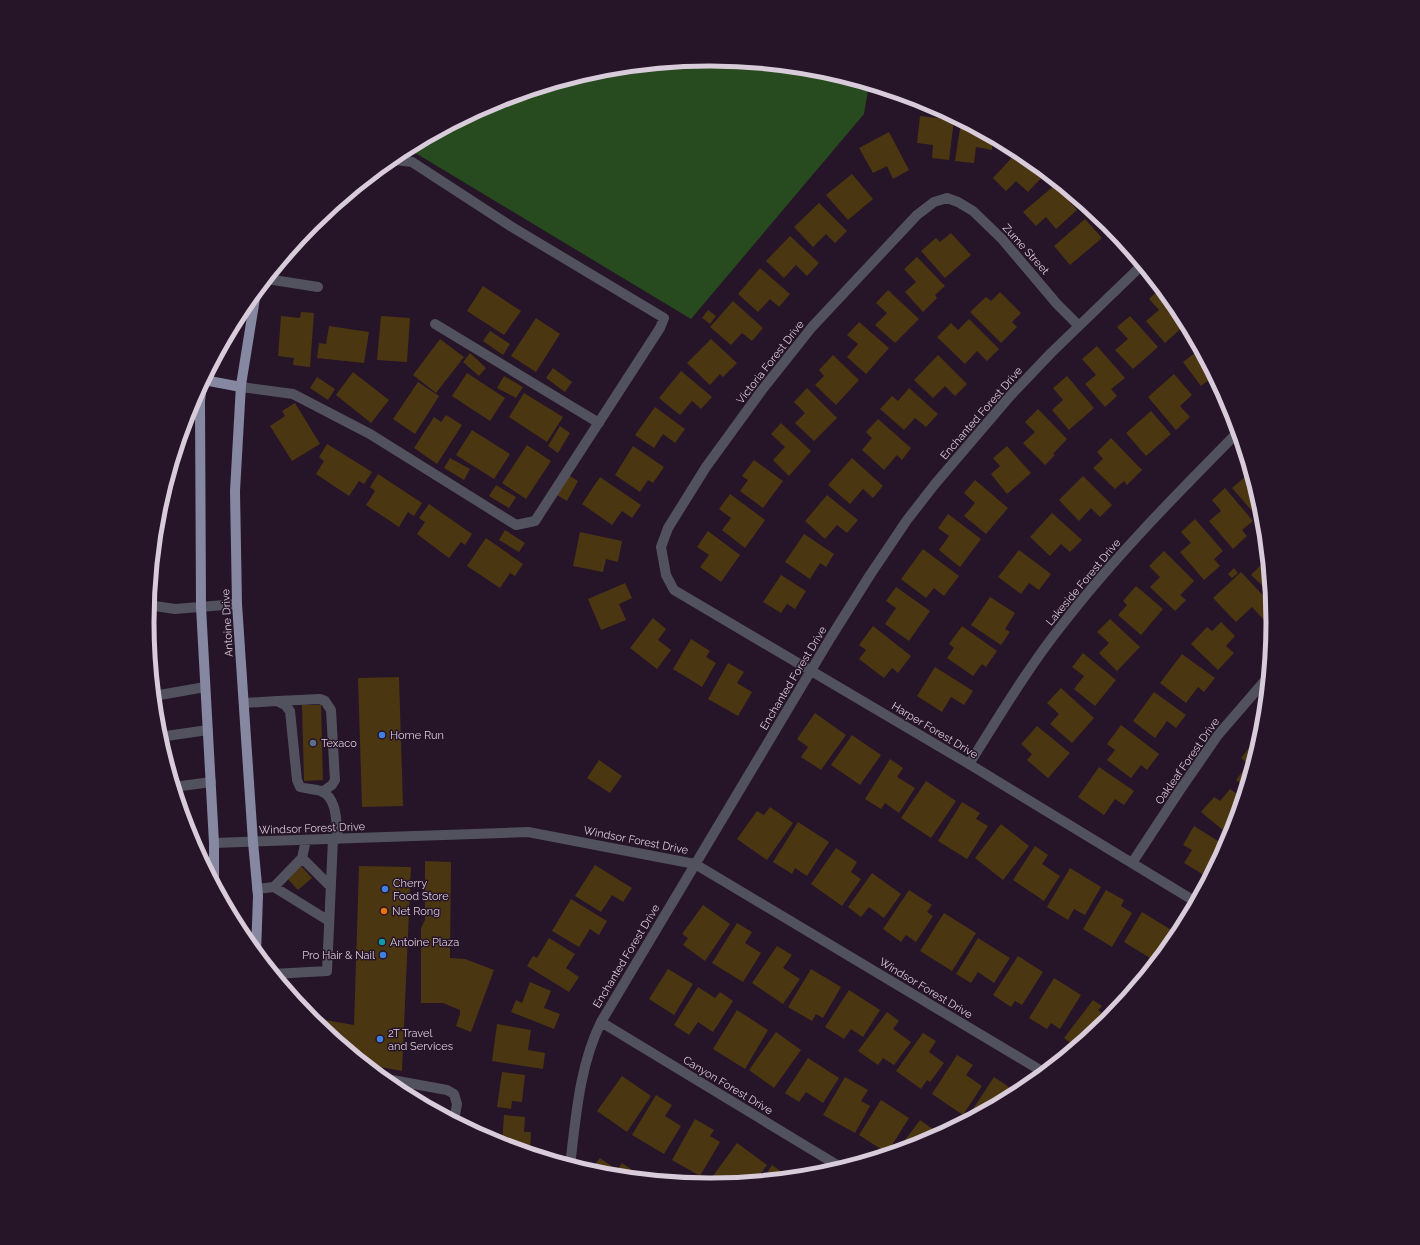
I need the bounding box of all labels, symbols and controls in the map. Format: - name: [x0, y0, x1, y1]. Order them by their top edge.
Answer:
- street label: Zume Street: [1000, 222, 1052, 277]
- street label: Victoria Forest Drive: [734, 318, 807, 406]
- street label: Enchanted Forest Drive: [938, 364, 1025, 462]
- street label: Lakeside Forest Drive: [1043, 536, 1124, 628]
- street label: Antoine Drive: [219, 588, 236, 657]
- street label: Enchanted Forest Drive: [757, 624, 830, 732]
- street label: Harper Forest Drive: [889, 700, 981, 762]
- street label: Oakleaf Forest Drive: [1153, 715, 1222, 807]
- place label: Home Run: [390, 729, 444, 742]
- marker: Home Run: [377, 730, 387, 740]
- place label: Texaco: [321, 737, 357, 750]
- marker: Texaco: [308, 738, 318, 748]
- street label: Windsor Forest Drive: [259, 820, 366, 837]
- street label: Windsor Forest Drive: [583, 824, 690, 857]
- place label: Cherry Food Store: [393, 877, 449, 903]
- marker: Cherry Food Store: [380, 884, 390, 894]
- street label: Enchanted Forest Drive: [590, 902, 663, 1010]
- place label: Net Rong: [392, 905, 440, 918]
- marker: Net Rong: [379, 906, 389, 916]
- place label: Antoine Plaza: [390, 936, 459, 949]
- marker: Antoine Plaza: [377, 937, 387, 947]
- place label: Pro Hair & Nail: [302, 949, 375, 962]
- marker: Pro Hair & Nail: [378, 950, 388, 960]
- street label: Windsor Forest Drive: [877, 955, 975, 1022]
- place label: 2T Travel and Services: [388, 1027, 453, 1053]
- marker: 2T Travel and Services: [375, 1034, 385, 1044]
- street label: Canyon Forest Drive: [681, 1054, 775, 1118]

